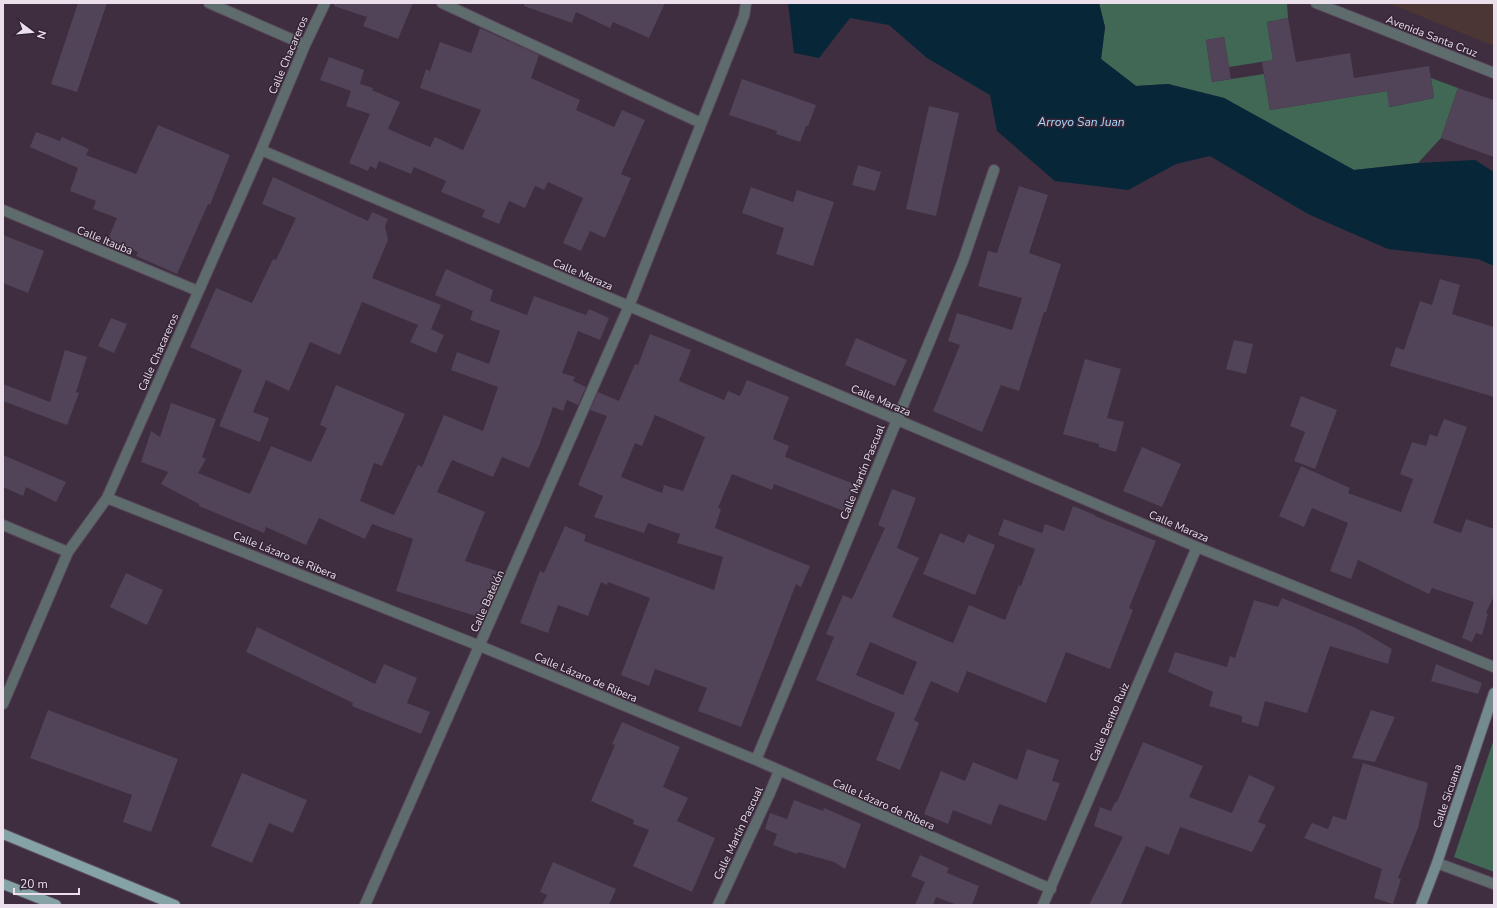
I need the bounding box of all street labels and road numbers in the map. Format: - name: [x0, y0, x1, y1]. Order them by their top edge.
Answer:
- street label: Avenida Santa Cruz: [1384, 12, 1480, 61]
- street label: Calle Chacareros: [265, 14, 312, 97]
- street label: Calle Itauba: [75, 222, 135, 259]
- street label: Calle Maraza: [550, 255, 615, 294]
- street label: Calle Chacareros: [135, 311, 182, 393]
- street label: Calle Maraza: [848, 381, 913, 420]
- street label: Calle Martín Pascual: [837, 422, 889, 522]
- street label: Calle Maraza: [1146, 507, 1211, 546]
- street label: Calle Lázaro de Ribera: [231, 528, 339, 583]
- street label: Calle Batelón: [467, 568, 508, 635]
- street label: Calle Lázaro de Ribera: [532, 649, 640, 706]
- street label: Calle Benito Ruiz: [1086, 681, 1133, 764]
- street label: Calle Sicuana: [1430, 762, 1465, 830]
- street label: Calle Lázaro de Ribera: [830, 775, 938, 834]
- street label: Calle Martín Pascual: [710, 783, 767, 882]

